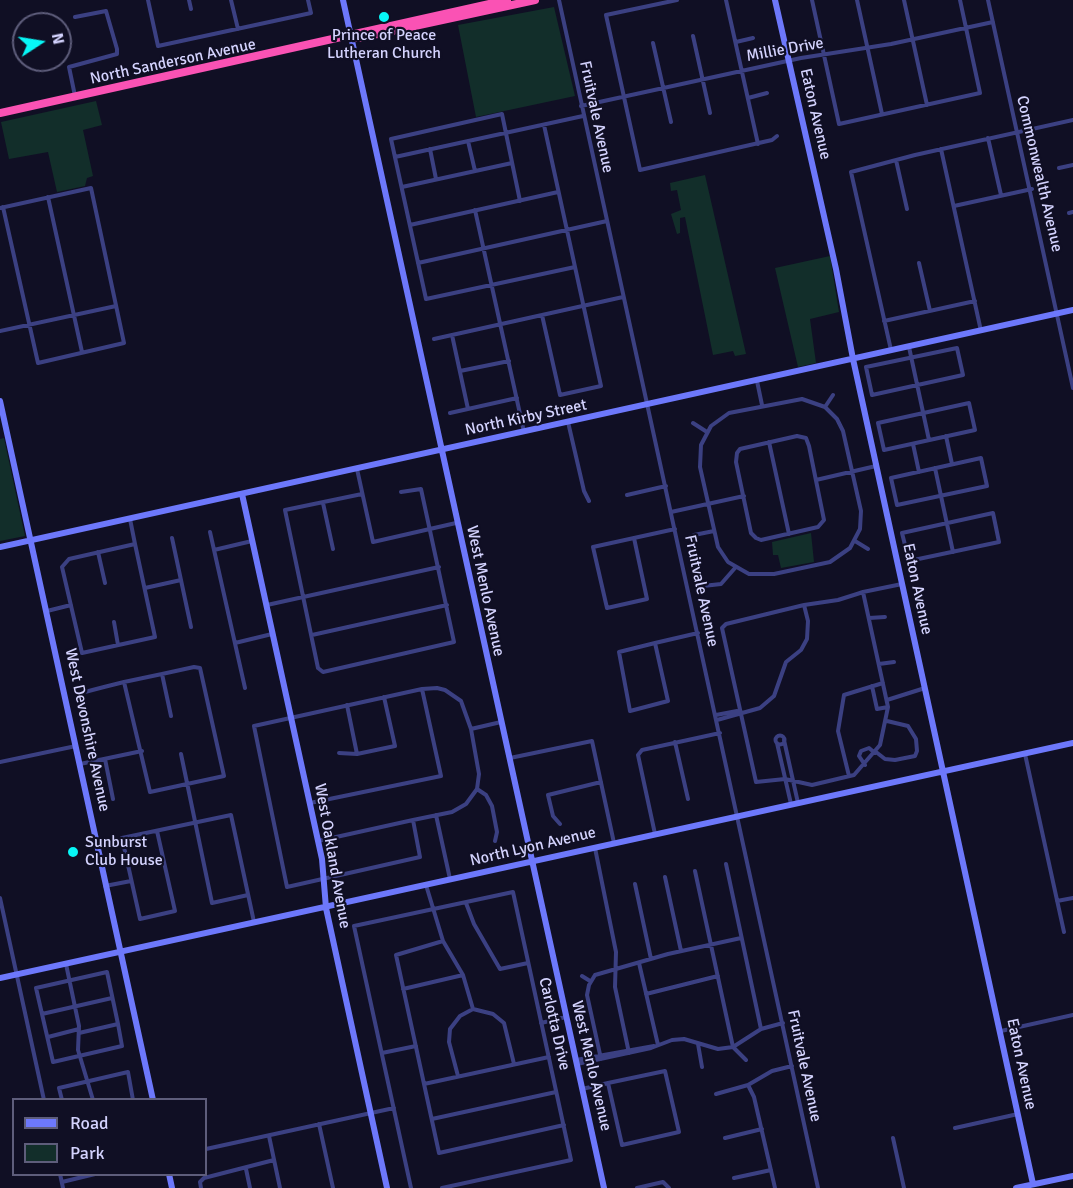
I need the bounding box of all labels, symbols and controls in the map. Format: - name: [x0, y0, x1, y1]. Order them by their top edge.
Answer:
- marker: Prince of Peace Lutheran Church: [377, 10, 391, 24]
- north arrow: [12, 12, 72, 72]
- place label: Prince of Peace Lutheran Church: [327, 26, 441, 64]
- text: N: [47, 31, 69, 46]
- street label: Millie Drive: [745, 34, 825, 66]
- street label: North Sanderson Avenue: [88, 35, 258, 89]
- street label: Fruitvale Avenue: [575, 59, 617, 175]
- street label: Eaton Avenue: [795, 67, 835, 161]
- street label: Commonwealth Avenue: [1012, 94, 1066, 254]
- street label: North Kirby Street: [463, 396, 589, 440]
- street label: West Menlo Avenue: [462, 524, 508, 658]
- street label: Fruitvale Avenue: [680, 533, 722, 649]
- street label: Eaton Avenue: [898, 542, 936, 636]
- street label: West Devonshire Avenue: [60, 647, 114, 813]
- street label: West Oakland Avenue: [310, 782, 354, 930]
- street label: North Lyon Avenue: [468, 823, 598, 871]
- place label: Sunburst Club House: [85, 833, 163, 871]
- marker: Sunburst Club House: [66, 845, 80, 859]
- street label: Carlotta Drive: [534, 976, 574, 1072]
- street label: West Menlo Avenue: [567, 999, 615, 1133]
- street label: Fruitvale Avenue: [783, 1008, 825, 1124]
- street label: Eaton Avenue: [1002, 1017, 1040, 1111]
- legend: [12, 1098, 207, 1176]
- text: Road: [70, 1112, 109, 1134]
- text: Park: [70, 1142, 105, 1164]

